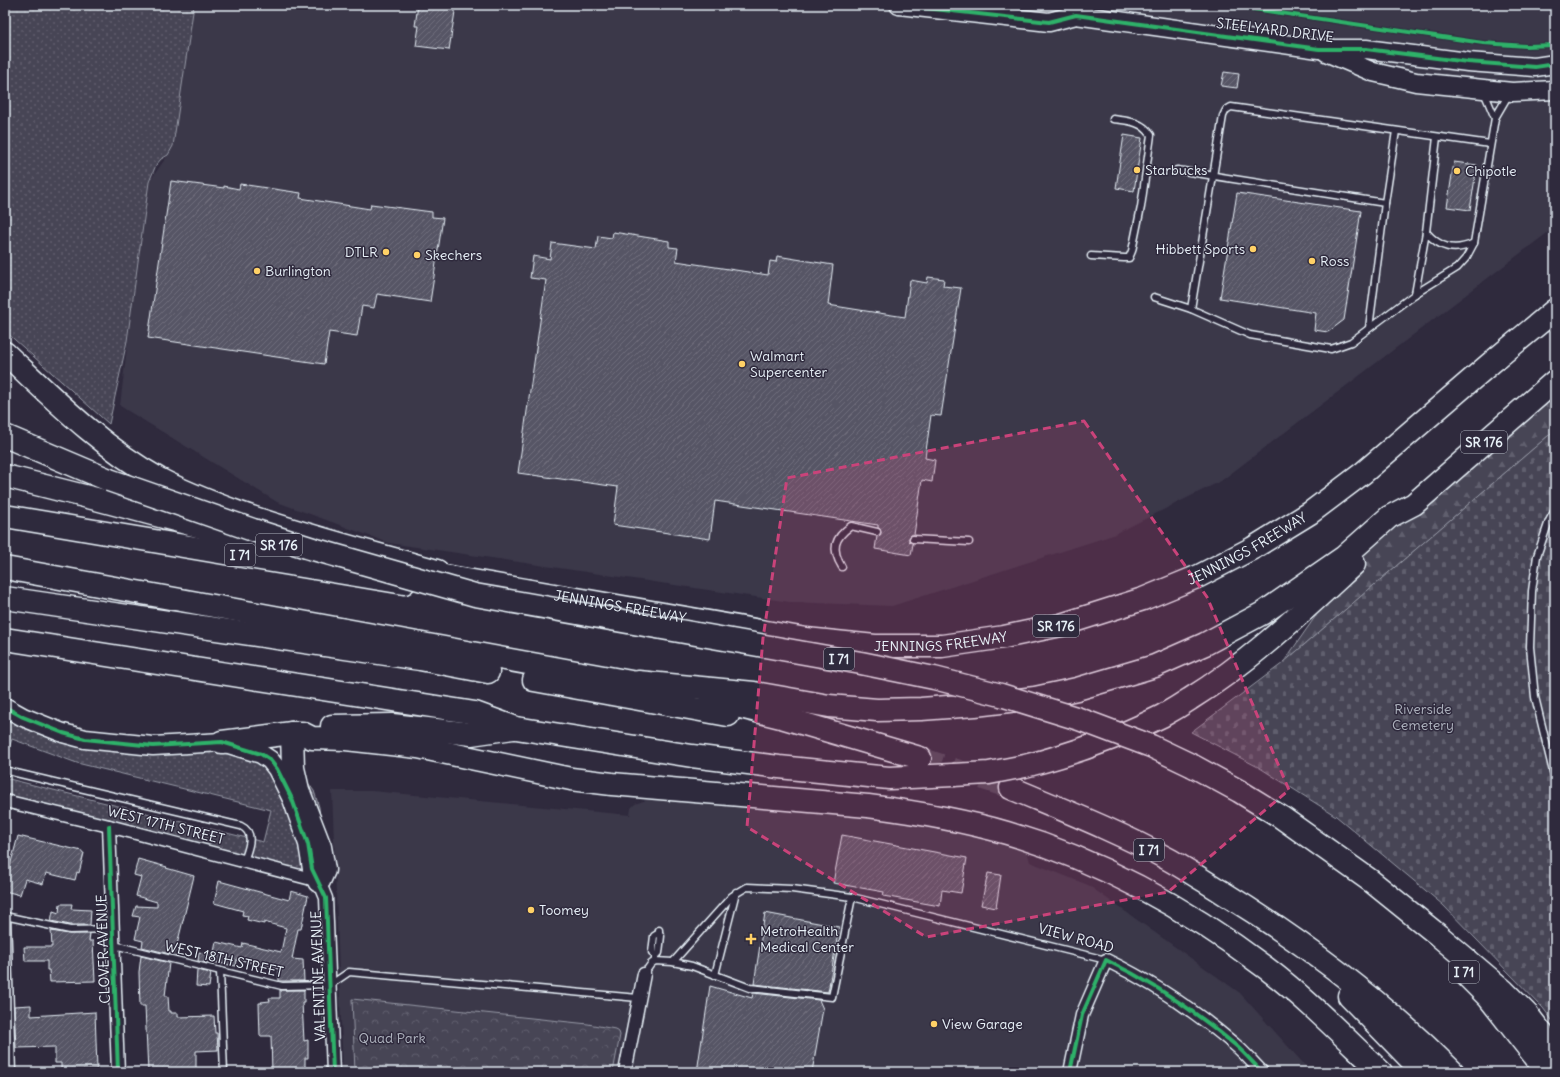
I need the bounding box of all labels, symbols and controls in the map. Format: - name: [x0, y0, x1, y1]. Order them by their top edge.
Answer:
- street label: STEELYARD DRIVE: [1215, 14, 1335, 46]
- place label: Starbucks: [1145, 161, 1207, 179]
- place label: Chipotle: [1465, 162, 1517, 180]
- marker: Starbucks: [1132, 165, 1142, 175]
- marker: Chipotle: [1452, 166, 1462, 176]
- place label: Hibbett Sports: [1156, 240, 1245, 258]
- place label: DTLR: [345, 243, 378, 261]
- marker: Hibbett Sports: [1248, 244, 1258, 254]
- place label: Skechers: [425, 246, 482, 264]
- marker: DTLR: [381, 247, 391, 257]
- marker: Skechers: [412, 250, 422, 260]
- place label: Ross: [1320, 252, 1349, 270]
- marker: Ross: [1307, 256, 1317, 266]
- place label: Burlington: [265, 262, 331, 280]
- marker: Burlington: [252, 266, 262, 276]
- place label: Walmart Supercenter: [750, 347, 828, 381]
- marker: Walmart Supercenter: [737, 359, 747, 369]
- road number: SR 176: [1461, 431, 1507, 453]
- street label: JENNINGS FREEWAY: [1185, 508, 1310, 589]
- road number: SR 176: [256, 534, 302, 556]
- road number: I 71: [225, 544, 255, 566]
- street label: JENNINGS FREEWAY: [553, 586, 688, 627]
- road number: SR 176: [1033, 615, 1079, 637]
- street label: JENNINGS FREEWAY: [874, 628, 1009, 655]
- road number: I 71: [824, 648, 854, 670]
- park label: Riverside Cemetery: [1392, 700, 1454, 734]
- street label: WEST 17TH STREET: [106, 802, 226, 848]
- road number: I 71: [1134, 839, 1164, 861]
- street label: CLOVER AVENUE: [92, 894, 114, 1004]
- place label: Toomey: [539, 901, 589, 919]
- marker: Toomey: [526, 905, 536, 915]
- street label: VALENTINE AVENUE: [307, 910, 329, 1042]
- street label: VIEW ROAD: [1036, 919, 1116, 957]
- place label: MetroHealth Medical Center: [760, 922, 854, 956]
- marker: MetroHealth Medical Center: [745, 933, 757, 945]
- street label: WEST 18TH STREET: [163, 937, 285, 981]
- road number: I 71: [1449, 961, 1479, 983]
- place label: View Garage: [942, 1015, 1023, 1033]
- marker: View Garage: [929, 1019, 939, 1029]
- park label: Quad Park: [358, 1029, 426, 1047]

